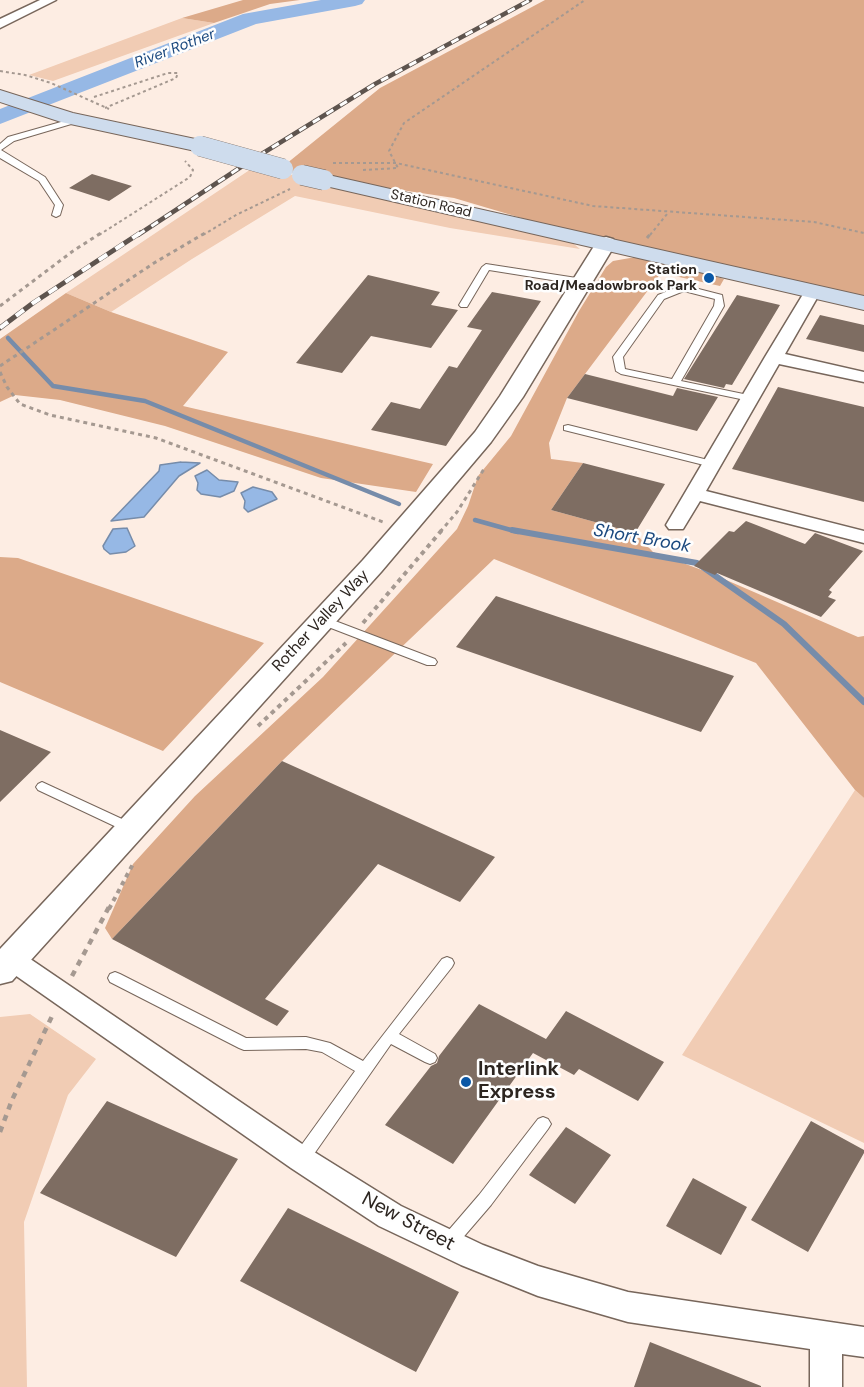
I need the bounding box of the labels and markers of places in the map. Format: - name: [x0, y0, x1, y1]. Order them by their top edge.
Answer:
- place label: Station Road/Meadowbrook Park: [525, 262, 697, 294]
- marker: Station Road/Meadowbrook Park: [702, 271, 716, 285]
- place label: Interlink Express: [478, 1058, 559, 1105]
- marker: Interlink Express: [459, 1075, 473, 1089]

